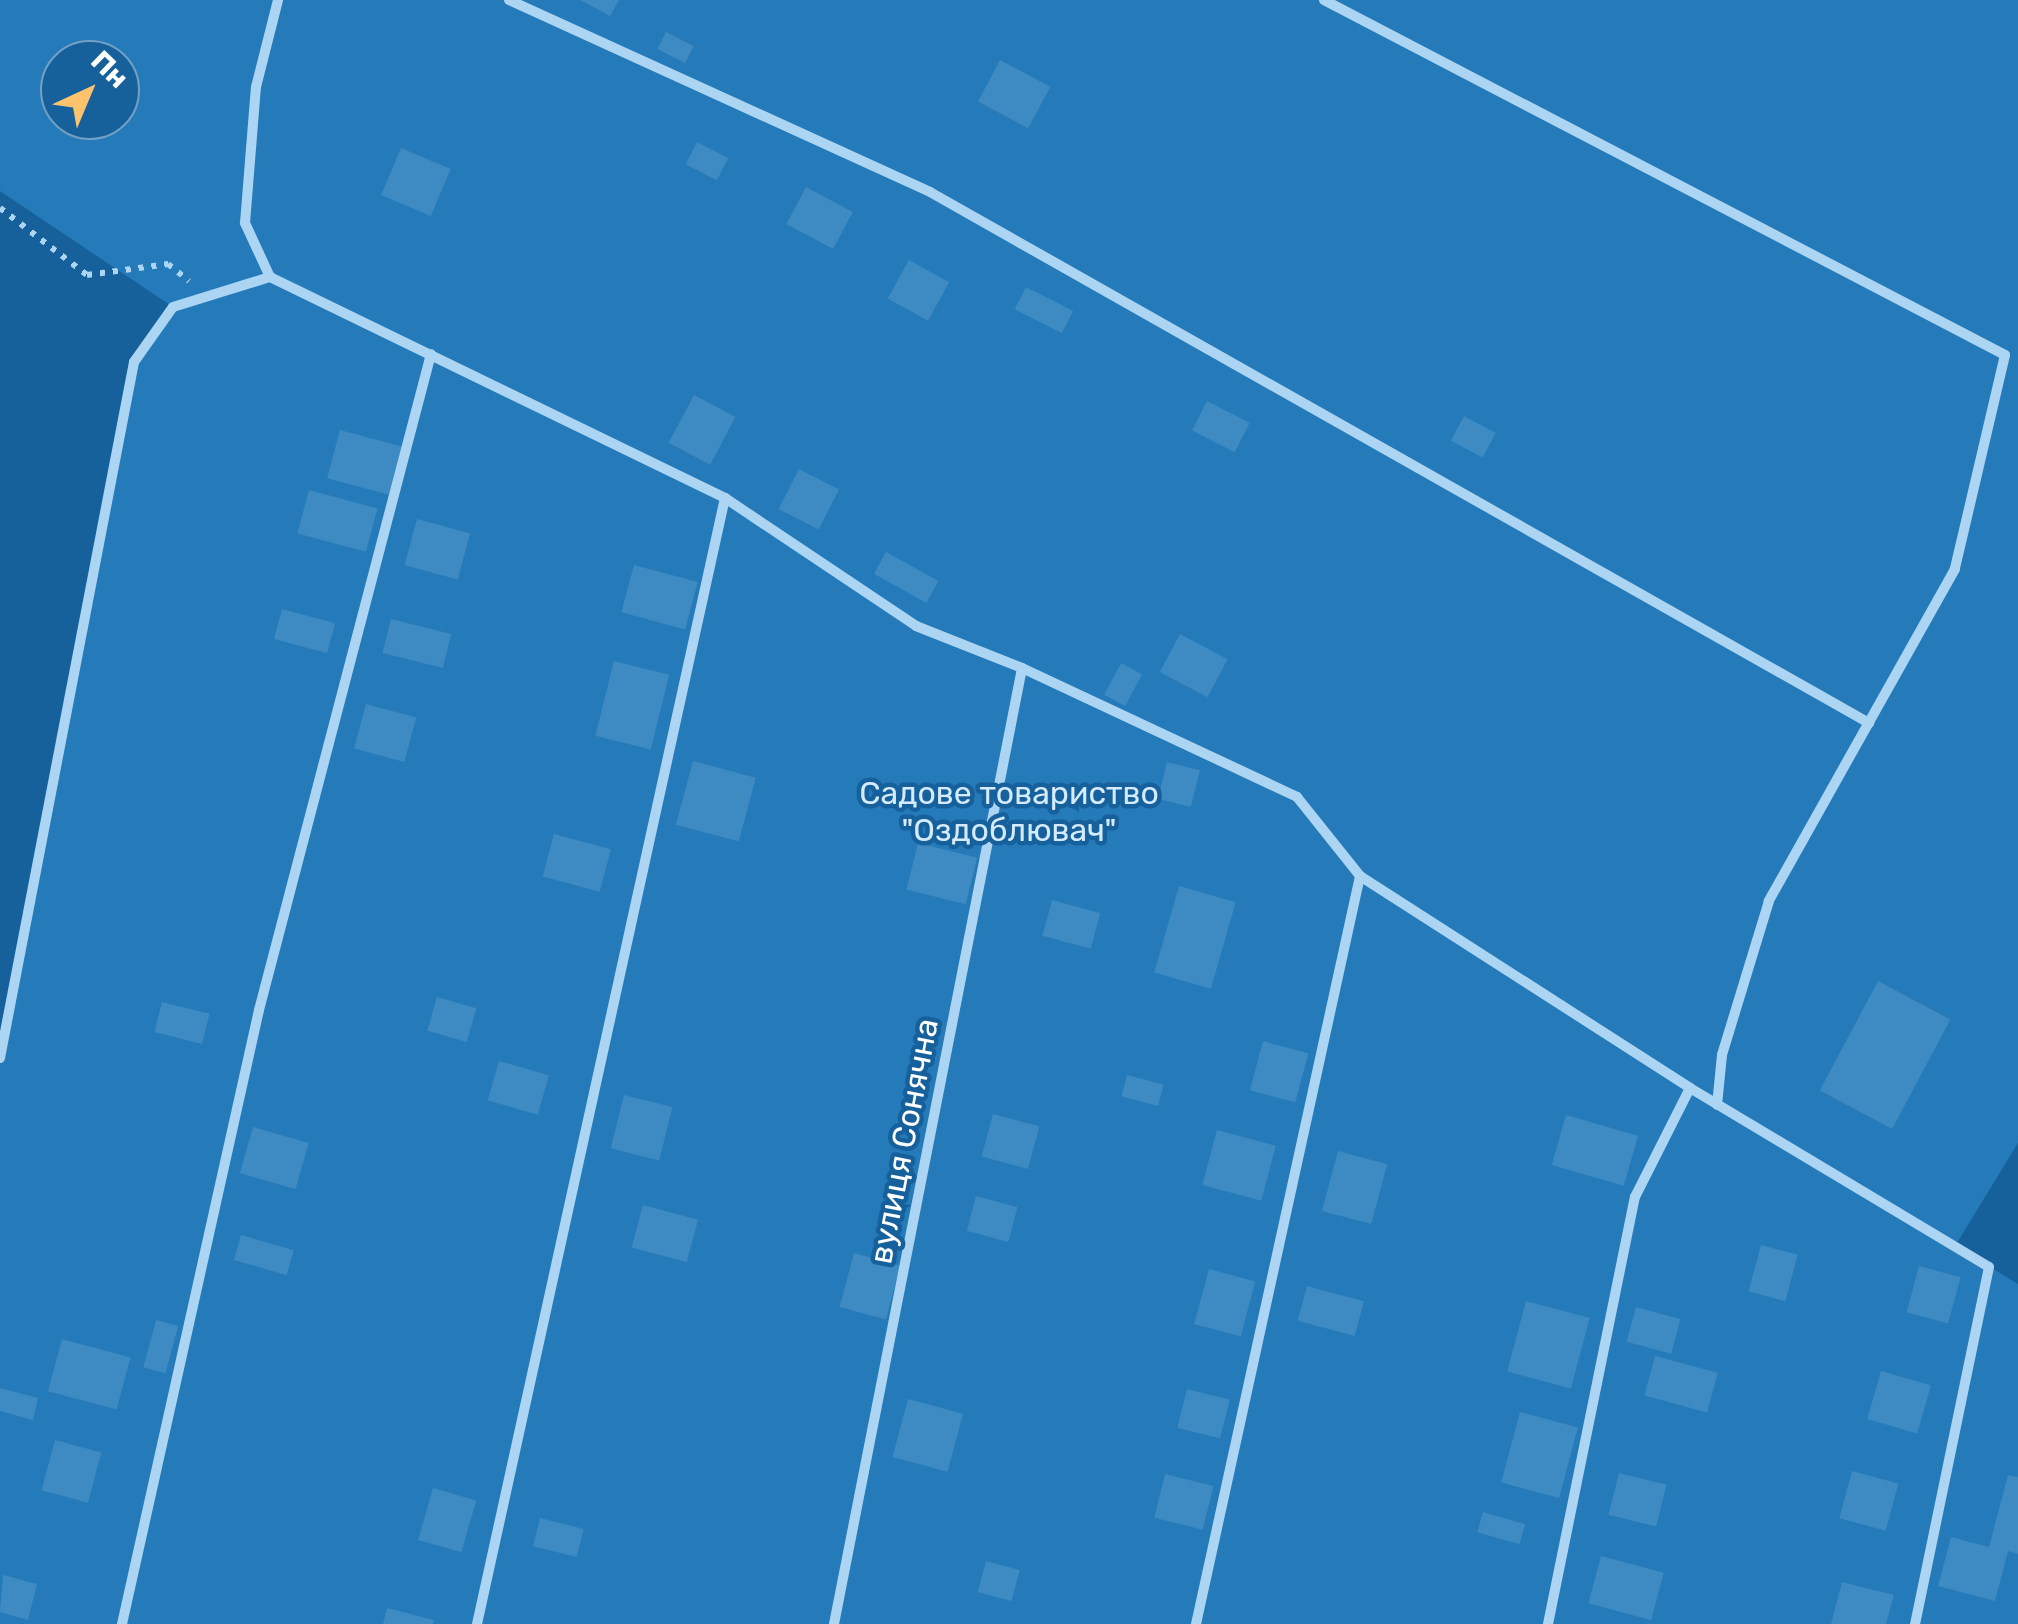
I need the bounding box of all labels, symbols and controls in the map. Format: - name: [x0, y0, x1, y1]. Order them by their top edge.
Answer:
- north arrow: [40, 40, 140, 140]
- text: Пн: [84, 44, 135, 95]
- park label: Садове товариство "Оздоблювач": [859, 775, 1159, 850]
- street label: вулиця Сонячна: [861, 1015, 947, 1267]

